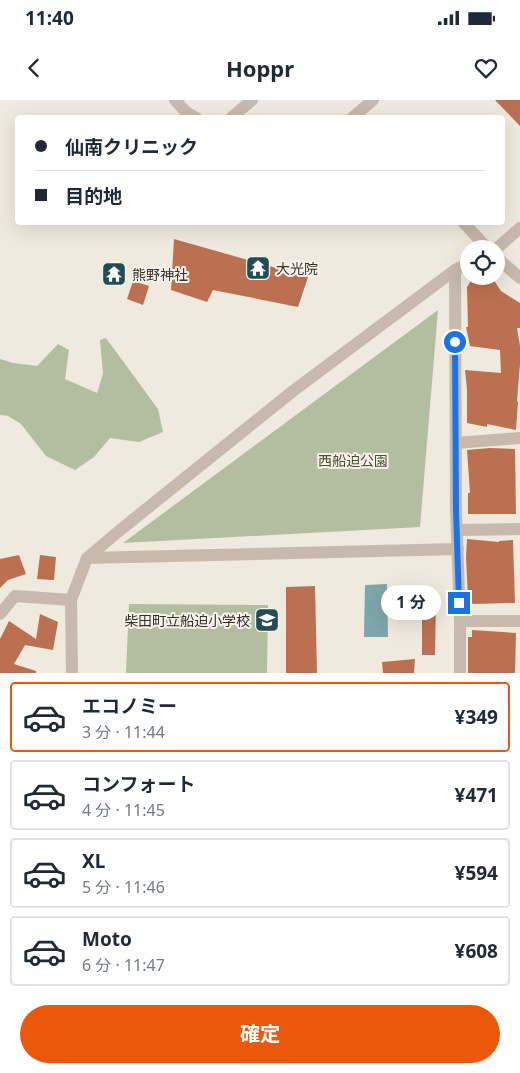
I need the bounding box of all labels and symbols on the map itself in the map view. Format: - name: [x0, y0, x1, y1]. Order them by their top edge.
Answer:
- temple icon: 大光院: [245, 255, 271, 281]
- place label: 大光院: [276, 259, 318, 278]
- temple icon: 熊野神社: [101, 261, 127, 287]
- place label: 熊野神社: [132, 265, 188, 284]
- route start: [444, 331, 466, 353]
- park label: 西船迫公園: [318, 451, 388, 470]
- callout: 1 分: [382, 586, 442, 620]
- route end: [448, 592, 470, 614]
- school or university icon: 柴田町立船迫小学校: [254, 607, 280, 633]
- place label: 柴田町立船迫小学校: [124, 611, 250, 630]

